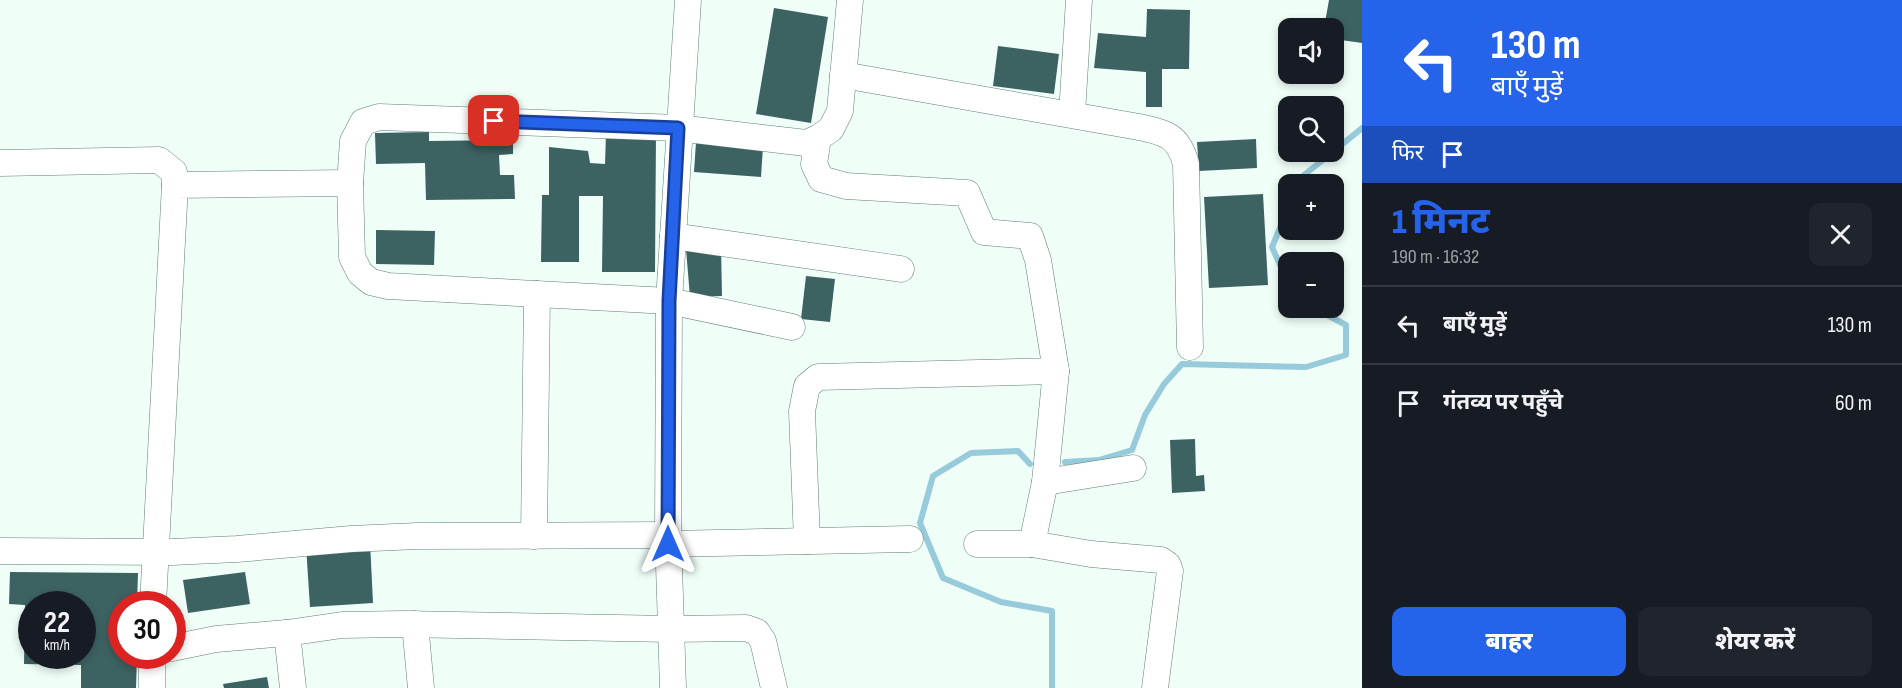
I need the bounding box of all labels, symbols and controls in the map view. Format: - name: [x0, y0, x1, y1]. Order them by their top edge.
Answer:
- map controls: [1278, 18, 1344, 318]
- button: sound: [1278, 18, 1344, 84]
- text: 130 m: [1491, 20, 1581, 71]
- icon: left: [1392, 24, 1470, 102]
- text: बाएँ मुड़ें: [1491, 71, 1563, 103]
- pin: [468, 95, 519, 146]
- button: search: [1278, 96, 1344, 162]
- icon: arrive: [477, 104, 510, 137]
- icon: arrive: [1436, 138, 1469, 171]
- text: फिर: [1392, 140, 1424, 167]
- button: +: [1278, 174, 1344, 240]
- text: 1 मिनट: [1392, 201, 1490, 244]
- button: close: [1809, 203, 1872, 266]
- text: 190 m · 16:32: [1392, 245, 1479, 269]
- button: −: [1278, 252, 1344, 318]
- icon: left: [1392, 309, 1425, 342]
- text: बाएँ मुड़ें: [1443, 311, 1507, 338]
- text: 130 m: [1828, 312, 1872, 339]
- icon: arrive: [1392, 387, 1425, 420]
- text: गंतव्य पर पहुँचे: [1443, 389, 1563, 416]
- text: 60 m: [1835, 390, 1872, 417]
- position arrow: [636, 512, 700, 576]
- speed limit sign: 30: [108, 591, 186, 669]
- text: 22: [44, 605, 70, 641]
- button: बाहर: [1392, 607, 1626, 676]
- button: शेयर करें: [1638, 607, 1872, 676]
- text: km/h: [44, 636, 70, 655]

